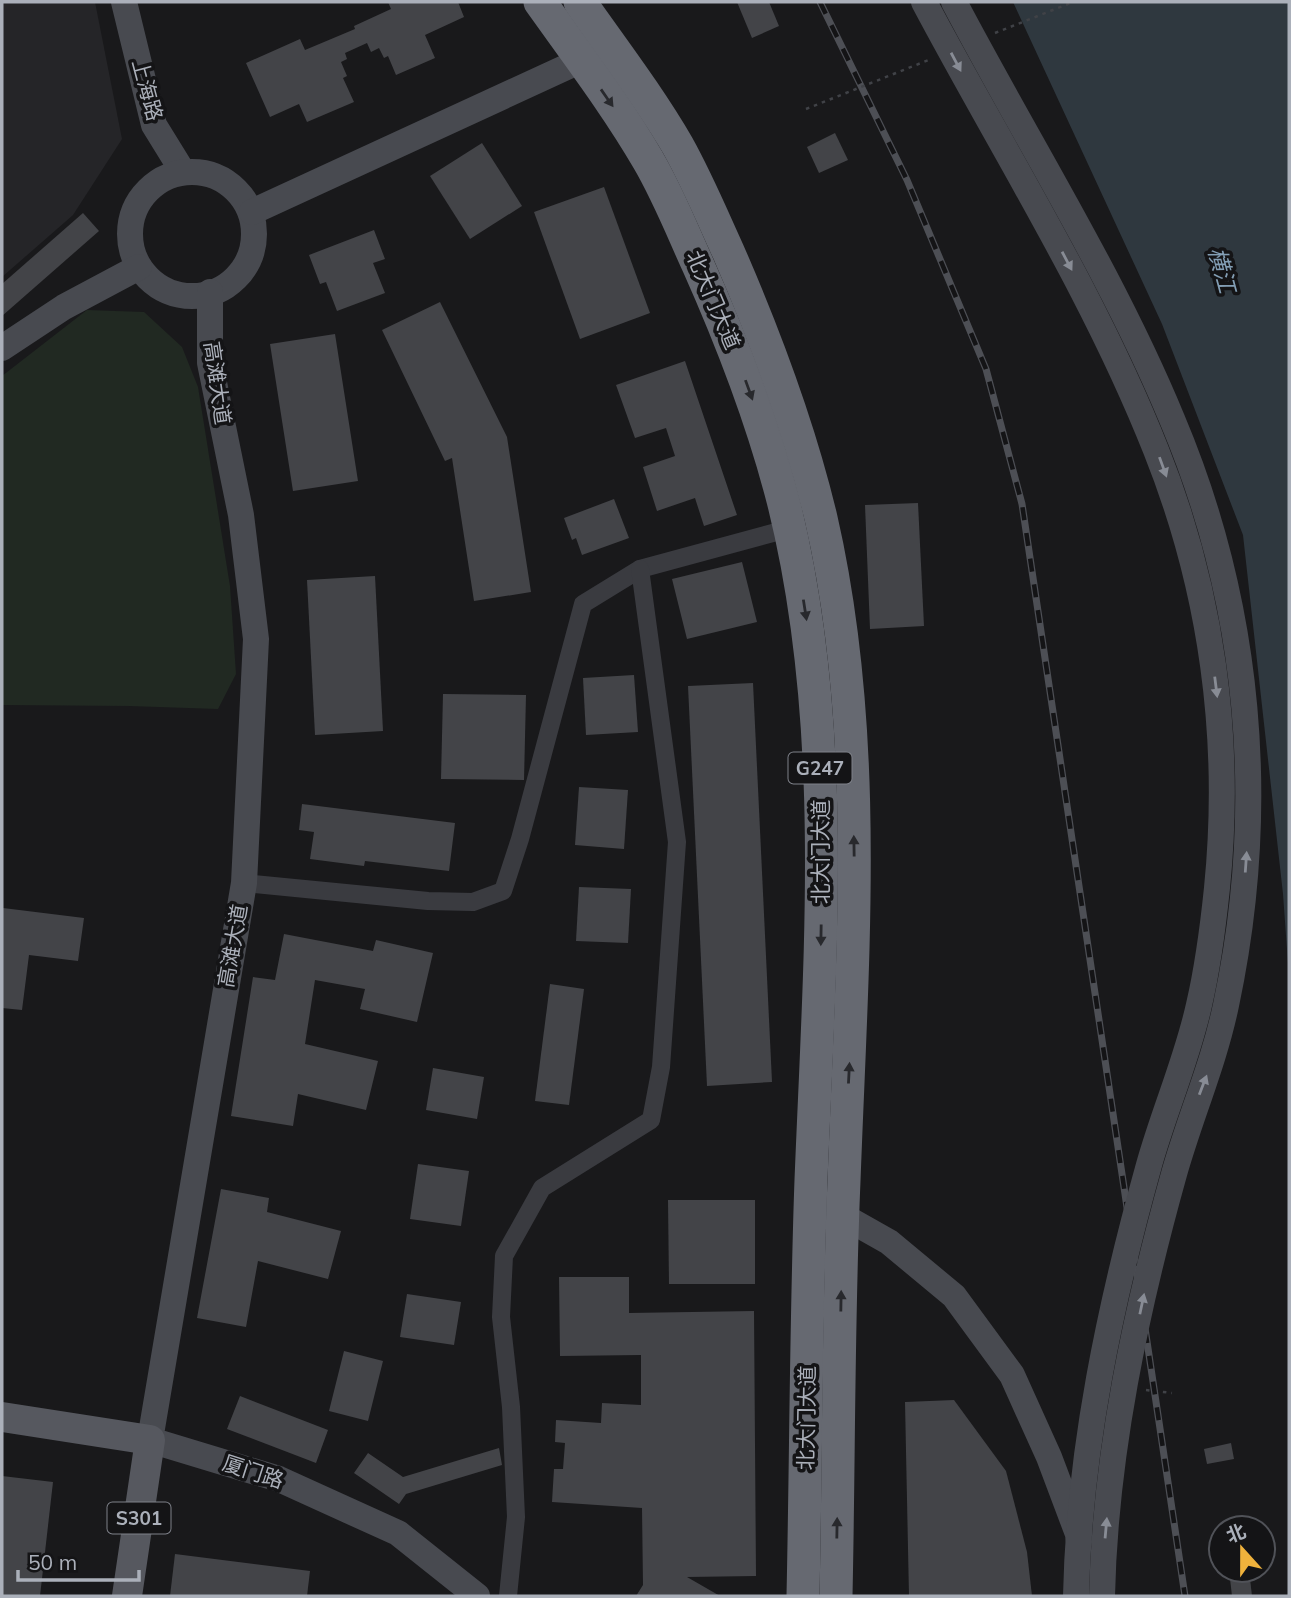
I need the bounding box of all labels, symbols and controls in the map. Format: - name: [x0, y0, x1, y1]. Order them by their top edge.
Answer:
- one-way arrow: [950, 52, 962, 72]
- street label: 上海路: [127, 56, 169, 124]
- one-way arrow: [600, 89, 614, 107]
- water label: 横江: [1203, 244, 1243, 299]
- street label: 北大门大道: [681, 246, 746, 353]
- one-way arrow: [1061, 251, 1073, 271]
- street label: 高滩大道: [199, 339, 237, 426]
- one-way arrow: [744, 379, 755, 400]
- one-way arrow: [1158, 456, 1169, 477]
- one-way arrow: [800, 599, 811, 621]
- one-way arrow: [1211, 676, 1222, 698]
- road number: G247: [788, 752, 852, 783]
- street label: 北大门大道: [807, 800, 833, 905]
- one-way arrow: [848, 835, 860, 857]
- one-way arrow: [1241, 851, 1252, 873]
- street label: 高滩大道: [212, 902, 252, 989]
- one-way arrow: [816, 924, 827, 946]
- one-way arrow: [843, 1062, 854, 1084]
- one-way arrow: [1198, 1074, 1209, 1095]
- one-way arrow: [835, 1289, 847, 1311]
- one-way arrow: [1137, 1293, 1148, 1315]
- street label: 北大门大道: [792, 1365, 820, 1471]
- street label: 厦门路: [219, 1449, 287, 1493]
- road number: S301: [108, 1502, 170, 1534]
- north arrow: [1207, 1514, 1277, 1584]
- one-way arrow: [832, 1517, 843, 1539]
- one-way arrow: [1101, 1517, 1112, 1539]
- text: 北: [1223, 1519, 1249, 1548]
- scale bar: [18, 1538, 138, 1582]
- text: 50 m: [28, 1549, 77, 1575]

